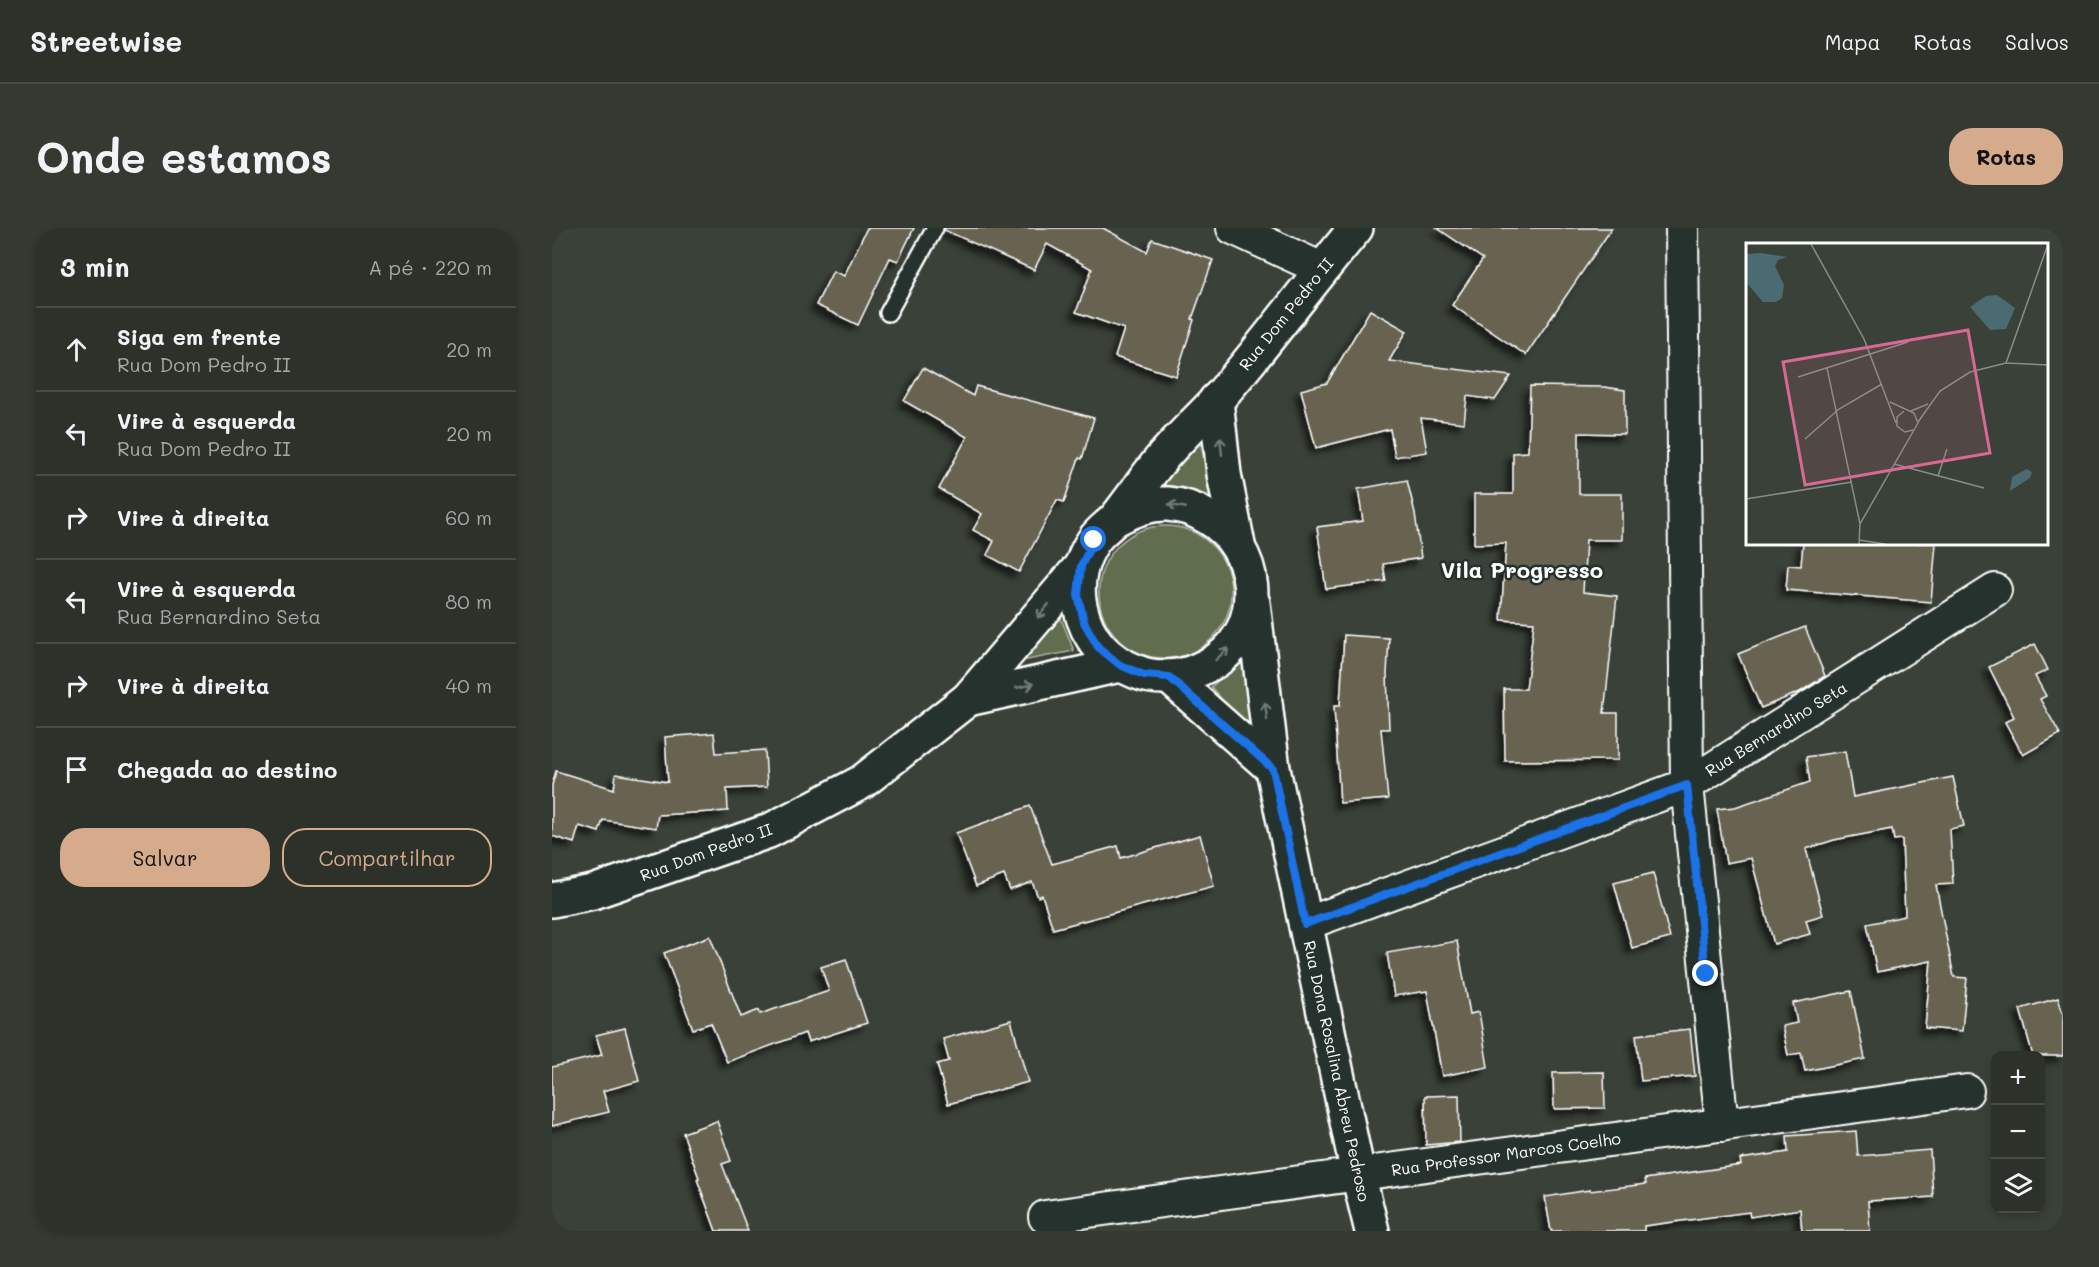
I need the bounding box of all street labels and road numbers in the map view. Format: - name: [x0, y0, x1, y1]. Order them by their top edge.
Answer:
- street label: Rua Dom Pedro II: [1234, 253, 1337, 374]
- street label: Rua Bernardino Seta: [1701, 676, 1851, 781]
- street label: Rua Dom Pedro II: [637, 818, 775, 885]
- street label: Rua Dona Rosalina Abreu Pedroso: [1300, 938, 1375, 1203]
- street label: Rua Professor Marcos Coelho: [1390, 1127, 1622, 1180]

